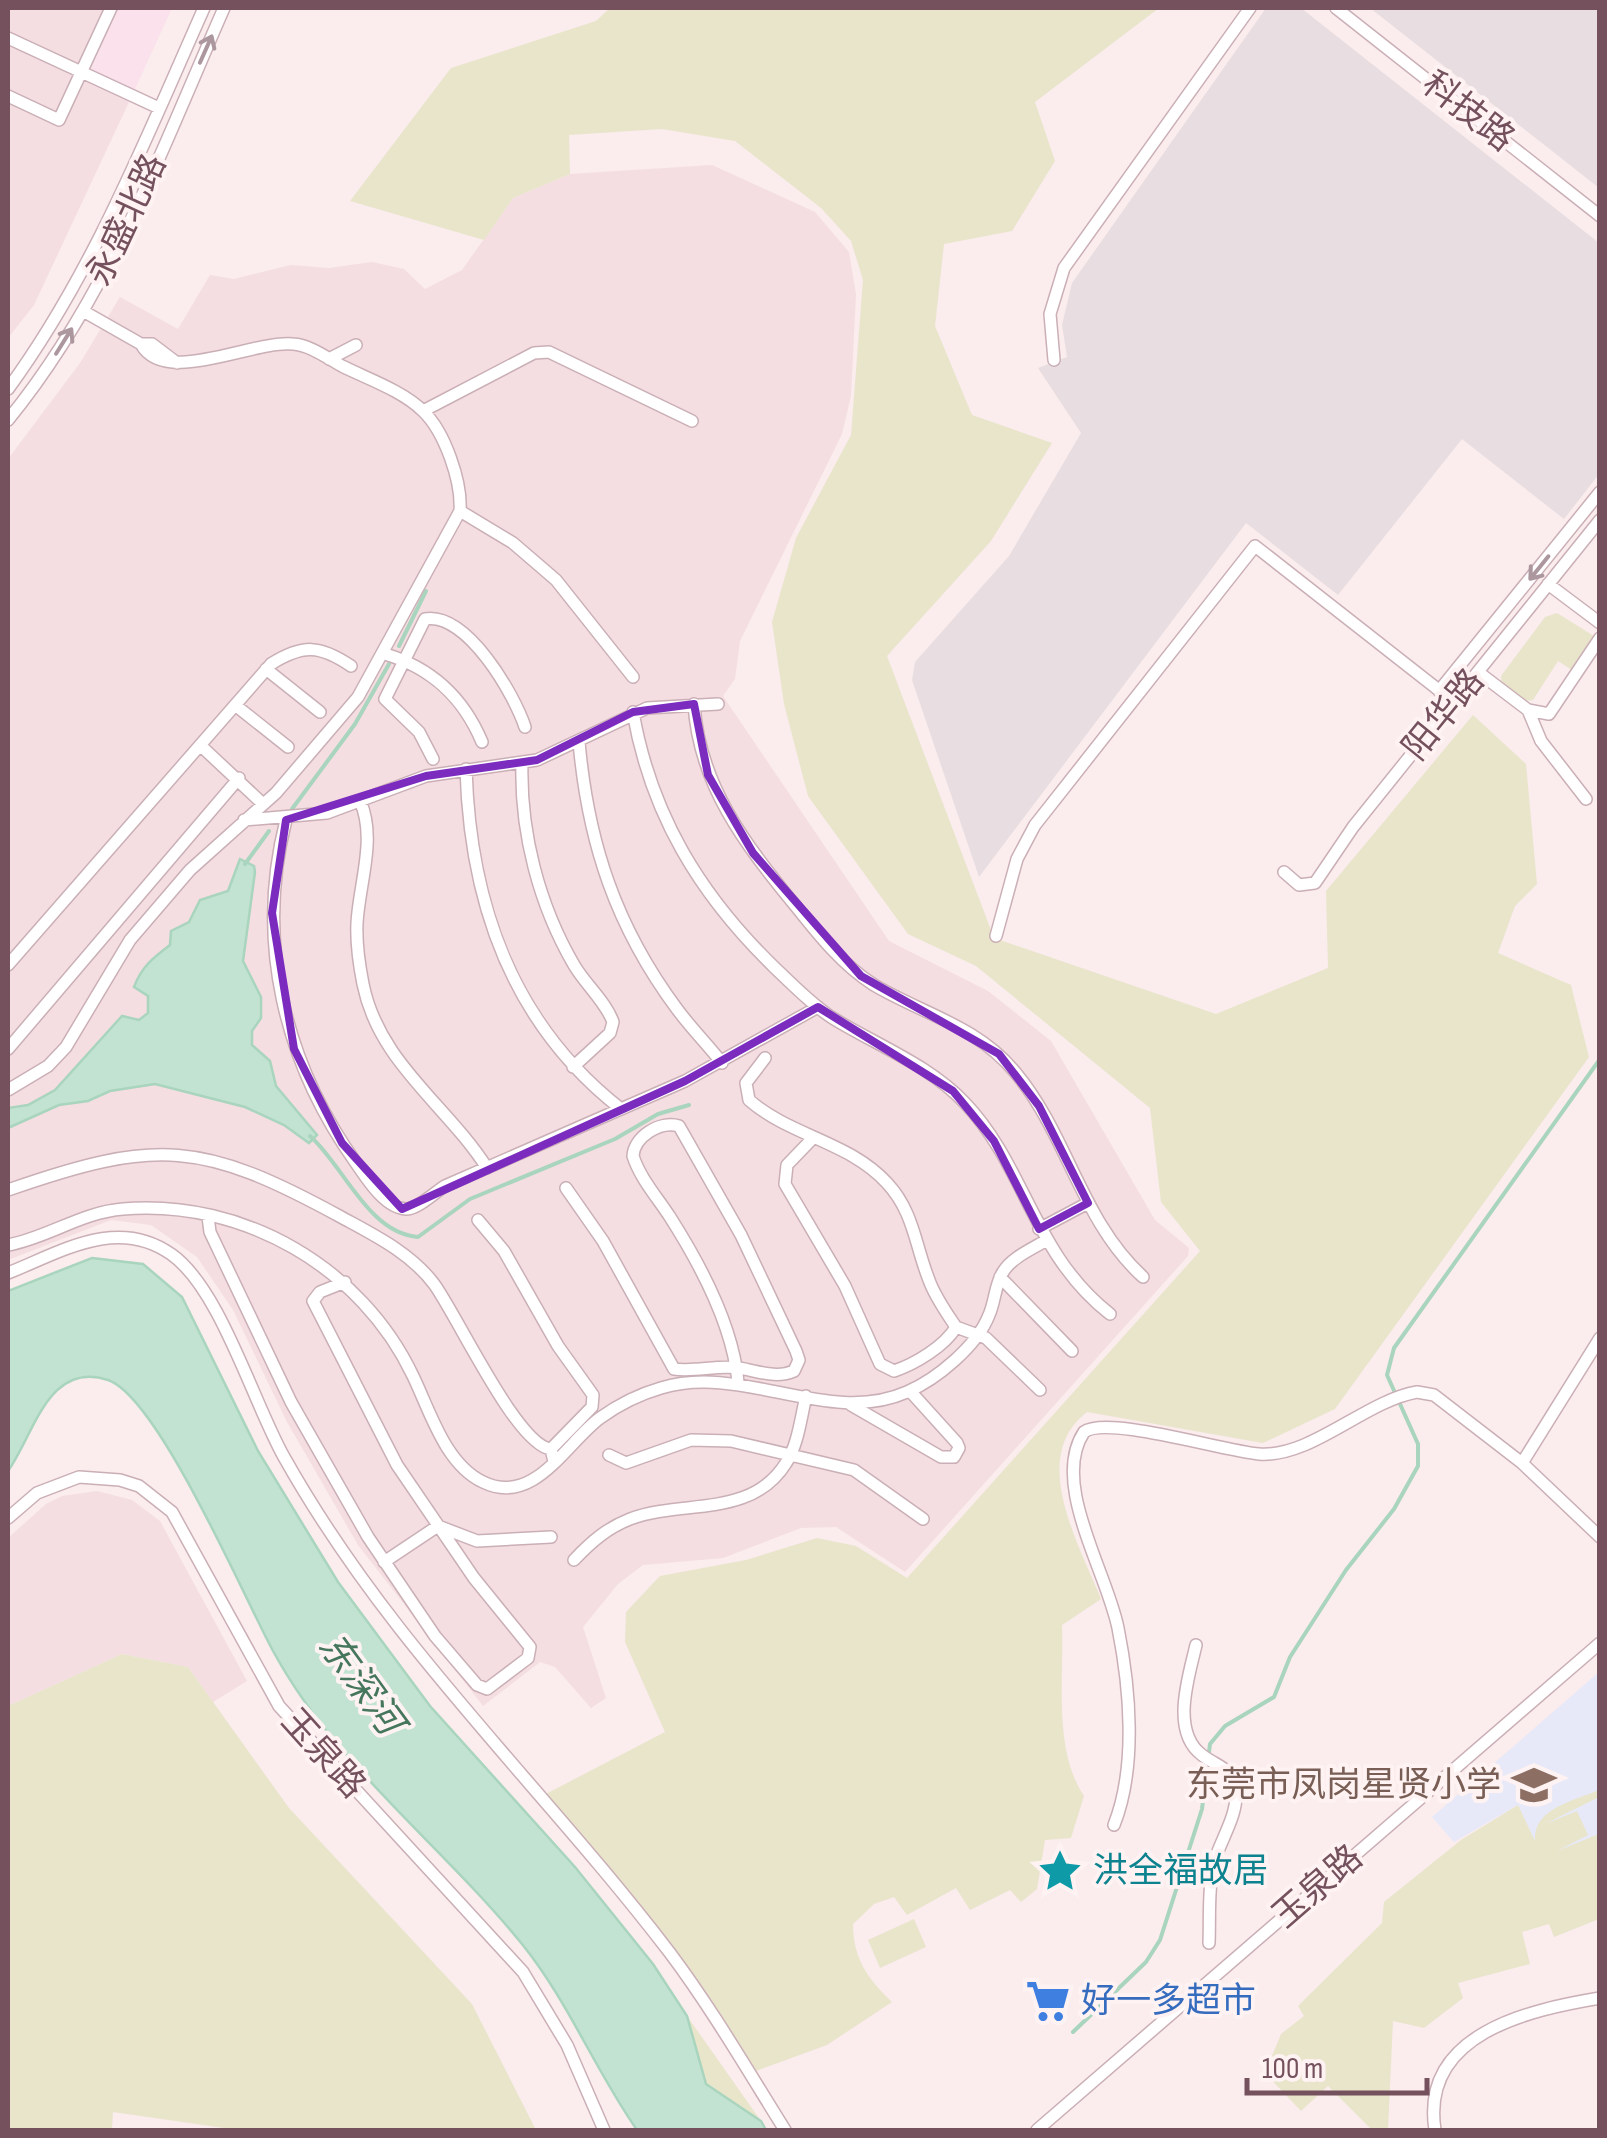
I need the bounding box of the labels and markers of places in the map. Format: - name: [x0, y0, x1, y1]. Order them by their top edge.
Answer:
- school or university icon: 东莞市凤岗星贤小学: [1510, 1761, 1558, 1809]
- place label: 东莞市凤岗星贤小学: [1186, 1764, 1501, 1807]
- place icon: 洪全福故居: [1036, 1847, 1084, 1895]
- place label: 洪全福故居: [1093, 1850, 1268, 1893]
- supermarket icon: 好一多超市: [1024, 1977, 1072, 2025]
- place label: 好一多超市: [1081, 1980, 1256, 2023]

